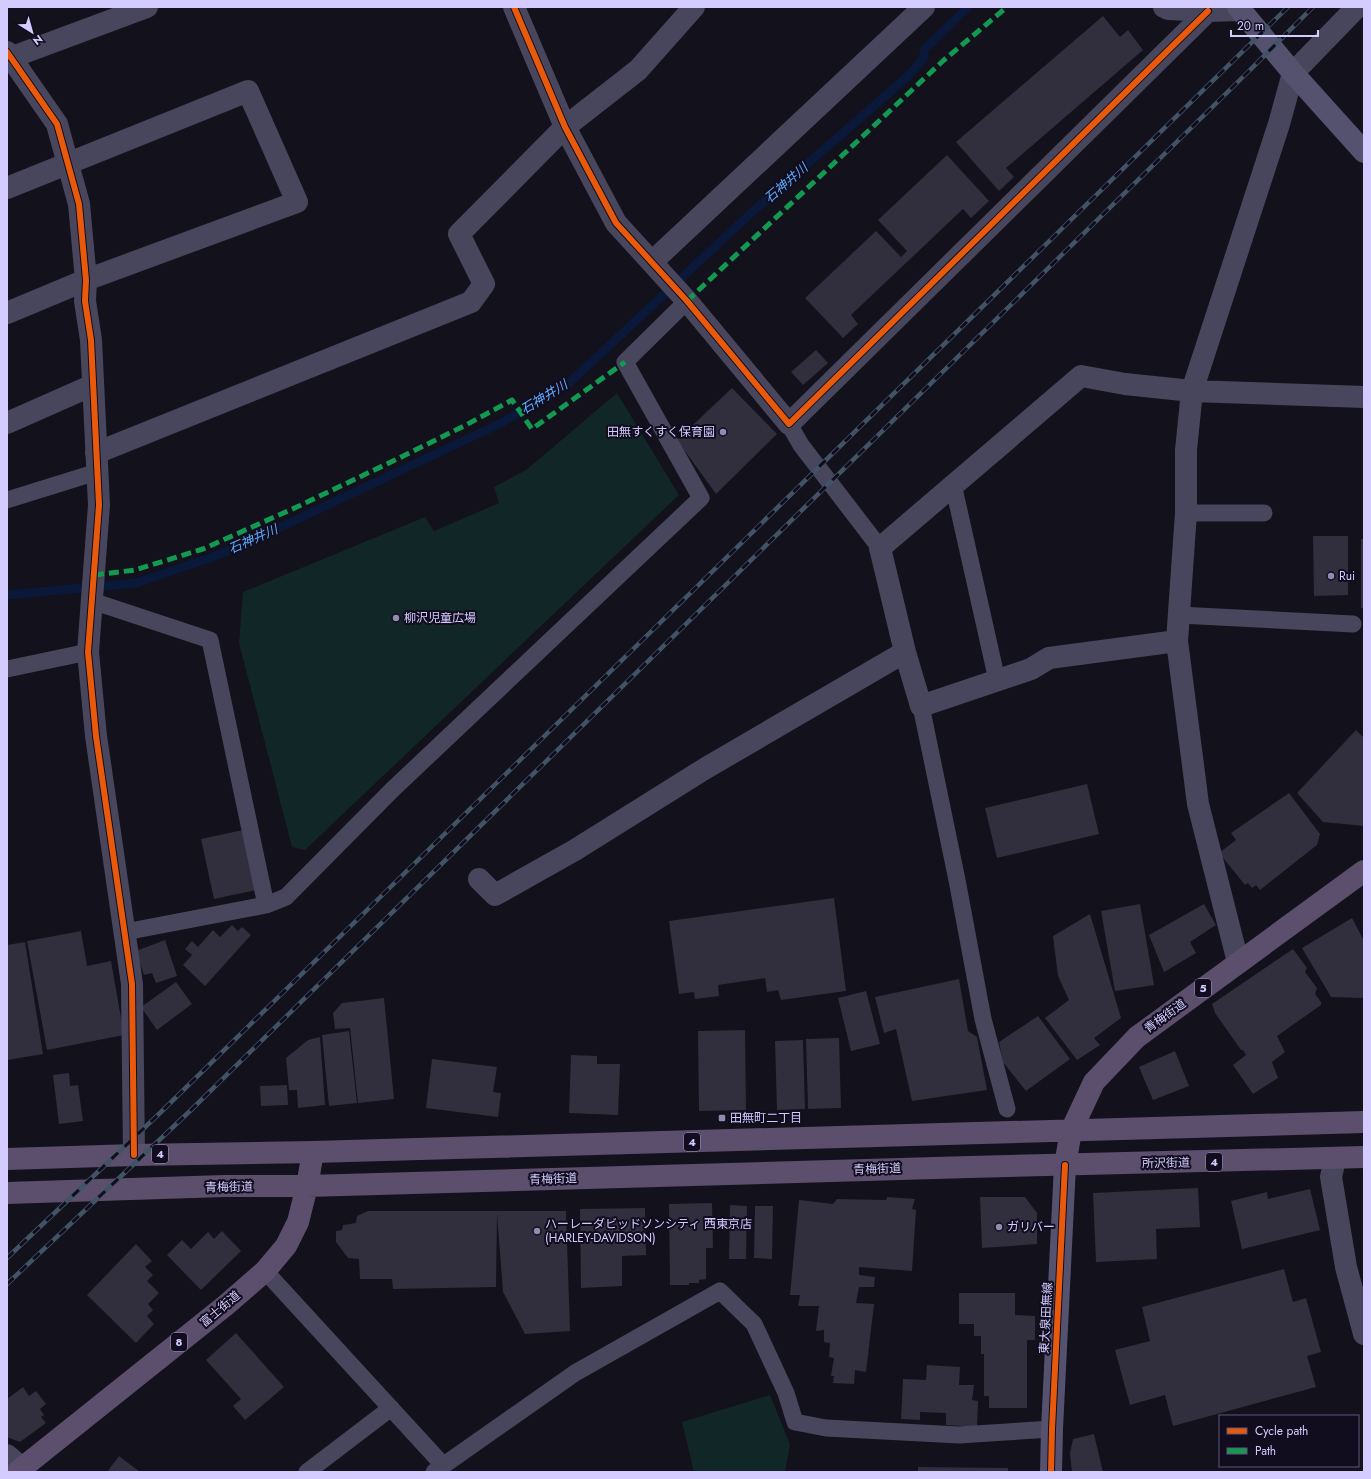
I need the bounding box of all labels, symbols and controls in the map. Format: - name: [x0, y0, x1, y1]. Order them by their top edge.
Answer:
- north arrow: [12, 12, 52, 52]
- scale bar: [1231, 12, 1318, 38]
- text: 20 m: [1237, 17, 1264, 35]
- text: N: [30, 31, 46, 49]
- water label: 石神井川: [760, 157, 813, 207]
- water label: 石神井川: [517, 374, 573, 419]
- place label: 田無すくすく保育園: [607, 423, 715, 441]
- marker: 田無すくすく保育園: [718, 427, 728, 437]
- water label: 石神井川: [225, 519, 282, 558]
- place label: Rui: [1339, 567, 1355, 585]
- marker: Rui: [1326, 571, 1336, 581]
- place label: 柳沢児童広場: [404, 609, 476, 627]
- marker: 柳沢児童広場: [391, 613, 401, 623]
- road number: 5: [1195, 979, 1211, 997]
- street label: 青梅街道: [1140, 995, 1190, 1037]
- place label: 田無町二丁目: [730, 1109, 802, 1127]
- marker: 田無町二丁目: [717, 1113, 727, 1123]
- road number: 4: [684, 1133, 700, 1151]
- road number: 4: [152, 1145, 168, 1163]
- road number: 4: [1206, 1153, 1222, 1171]
- street label: 所沢街道: [1142, 1154, 1190, 1172]
- street label: 青梅街道: [853, 1159, 901, 1179]
- street label: 青梅街道: [529, 1169, 577, 1189]
- street label: 青梅街道: [205, 1178, 253, 1196]
- place label: ハーレーダビッドソンシティ 西東京店 (HARLEY-DAVIDSON): [545, 1215, 752, 1247]
- place label: ガリバー: [1007, 1218, 1055, 1236]
- marker: ガリバー: [994, 1222, 1004, 1232]
- marker: ハーレーダビッドソンシティ 西東京店 (HARLEY-DAVIDSON): [532, 1226, 542, 1236]
- street label: 東大泉田無線: [1035, 1282, 1057, 1354]
- street label: 富士街道: [196, 1287, 244, 1331]
- road number: 8: [171, 1333, 187, 1351]
- legend: [1219, 1415, 1359, 1467]
- text: Cycle path: [1255, 1422, 1308, 1440]
- text: Path: [1255, 1442, 1276, 1460]

